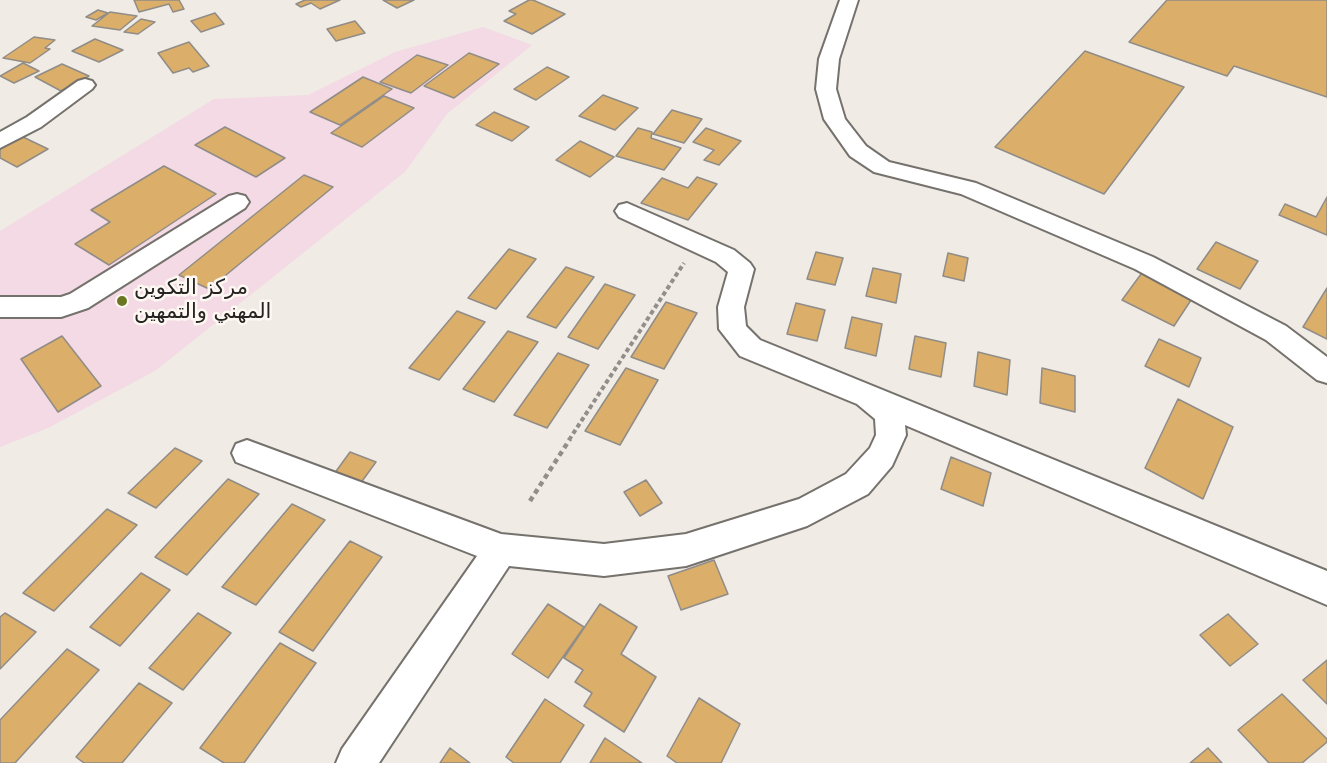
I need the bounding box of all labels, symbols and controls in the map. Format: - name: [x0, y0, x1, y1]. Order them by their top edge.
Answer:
- place label: مركز التكوين المهني والتمهين: [134, 276, 271, 326]
- marker: مركز التكوين المهني والتمهين: [115, 294, 129, 308]

